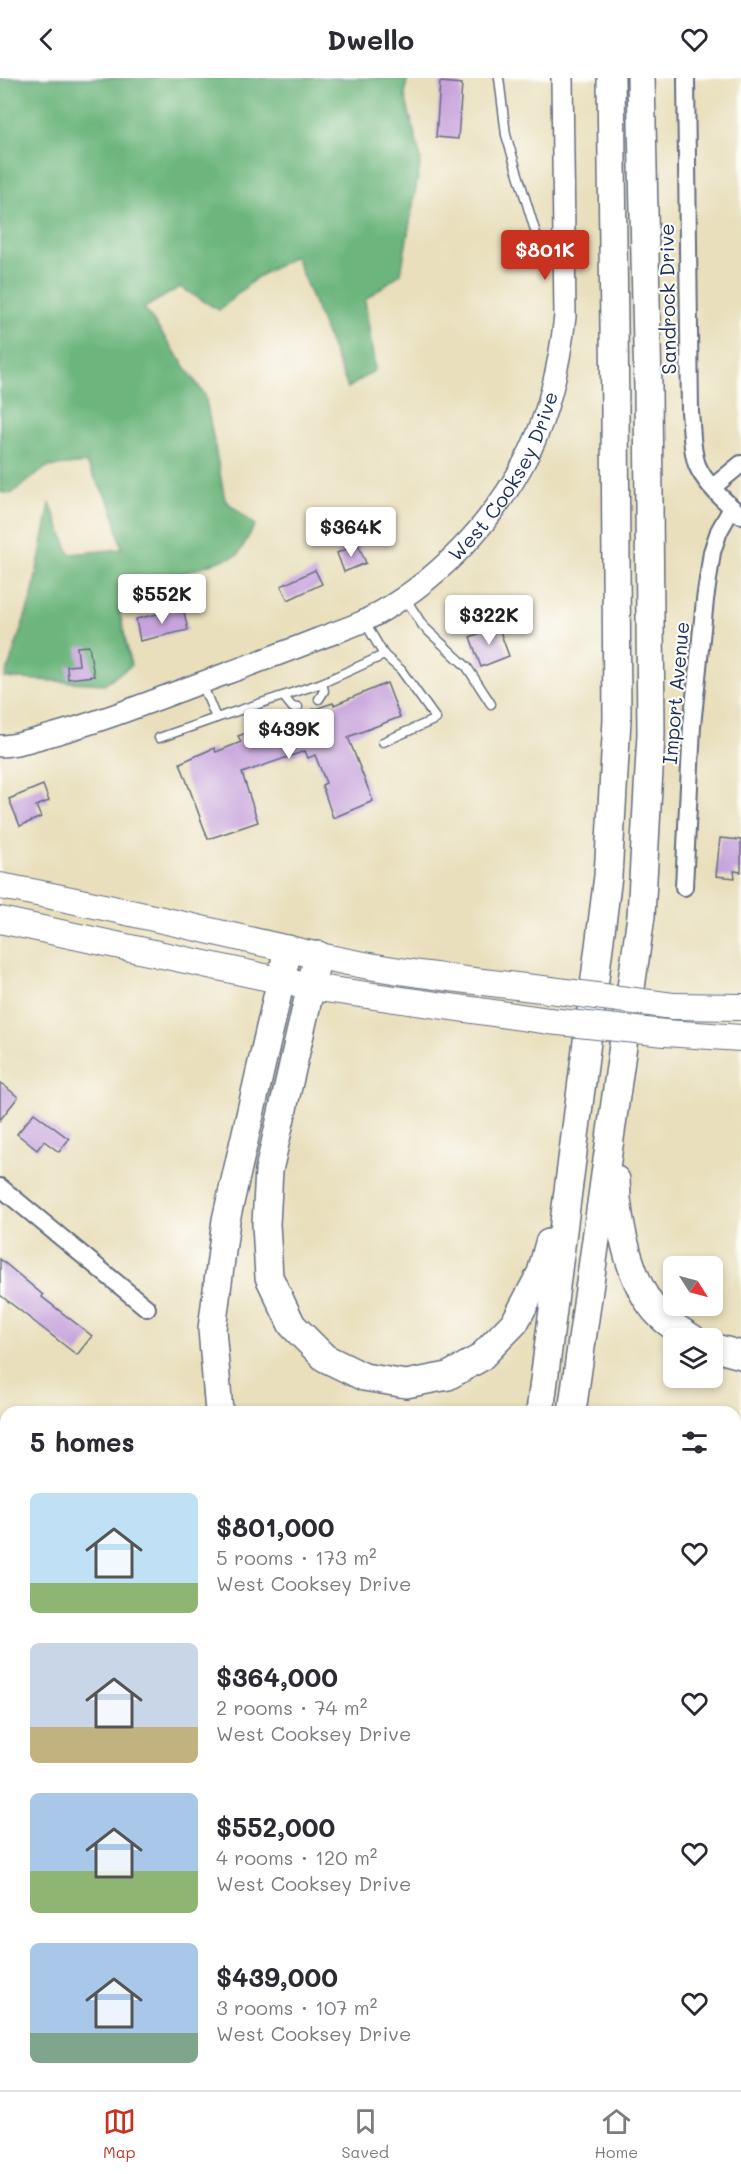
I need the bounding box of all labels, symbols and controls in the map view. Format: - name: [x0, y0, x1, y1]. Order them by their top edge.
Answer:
- text: Dwello: [327, 22, 414, 57]
- icon: back: [30, 23, 63, 56]
- icon: heart: [678, 23, 711, 56]
- street label: Sandrock Drive: [653, 223, 681, 375]
- pin: $801K: [503, 230, 587, 281]
- text: $801K: [515, 236, 575, 262]
- street label: West Cooksey Drive: [442, 388, 563, 566]
- pin: $364K: [309, 507, 393, 558]
- text: $364K: [320, 513, 382, 539]
- pin: $552K: [120, 574, 204, 625]
- text: $552K: [132, 580, 192, 606]
- pin: $322K: [447, 595, 531, 646]
- text: $322K: [459, 601, 519, 627]
- street label: Import Avenue: [656, 620, 694, 765]
- pin: $439K: [247, 709, 331, 760]
- text: $439K: [258, 715, 320, 741]
- north arrow: [663, 1256, 723, 1316]
- map controls: [663, 1256, 723, 1388]
- button: layers: [663, 1328, 723, 1388]
- text: 5 homes: [30, 1425, 135, 1459]
- icon: filters: [678, 1426, 711, 1459]
- text: $801,000: [216, 1510, 335, 1544]
- icon: home: [78, 1517, 150, 1589]
- icon: heart: [678, 1537, 711, 1570]
- text: 5 rooms · 173 m²: [216, 1544, 377, 1570]
- text: West Cooksey Drive: [216, 1570, 411, 1596]
- text: $364,000: [216, 1660, 338, 1694]
- icon: home: [78, 1667, 150, 1739]
- icon: heart: [678, 1687, 711, 1720]
- text: 2 rooms · 74 m²: [216, 1694, 367, 1720]
- text: West Cooksey Drive: [216, 1720, 411, 1746]
- text: $552,000: [216, 1810, 335, 1844]
- icon: home: [78, 1817, 150, 1889]
- icon: heart: [678, 1837, 711, 1870]
- text: 4 rooms · 120 m²: [216, 1844, 377, 1870]
- text: West Cooksey Drive: [216, 1870, 411, 1896]
- text: $439,000: [216, 1960, 338, 1994]
- icon: home: [78, 1967, 150, 2039]
- icon: heart: [678, 1987, 711, 2020]
- text: 3 rooms · 107 m²: [216, 1994, 377, 2020]
- text: West Cooksey Drive: [216, 2020, 411, 2046]
- tab: Map: [103, 2105, 136, 2162]
- tab: Saved: [341, 2105, 389, 2162]
- tab: Home: [595, 2105, 638, 2162]

